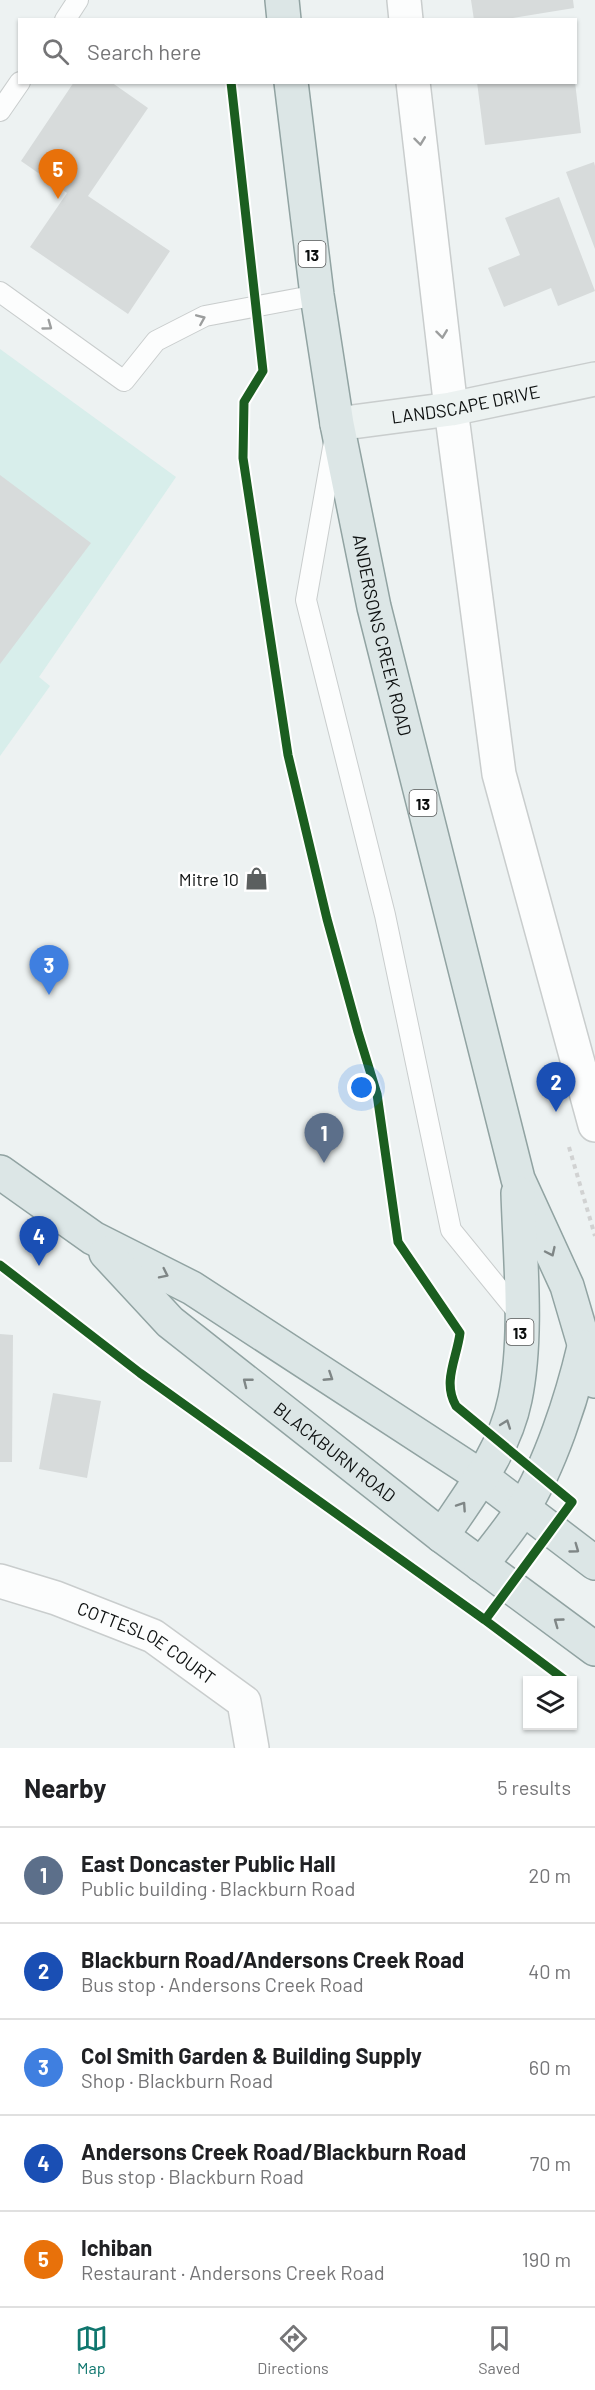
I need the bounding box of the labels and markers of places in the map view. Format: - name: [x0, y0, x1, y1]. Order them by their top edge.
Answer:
- pin: 5: [38, 150, 78, 199]
- shop icon: Mitre 10: [244, 866, 270, 892]
- place label: Mitre 10: [179, 868, 239, 890]
- pin: 3: [29, 946, 68, 995]
- pin: 2: [536, 1062, 576, 1112]
- pin: 1: [304, 1114, 344, 1163]
- pin: 4: [20, 1216, 58, 1266]

